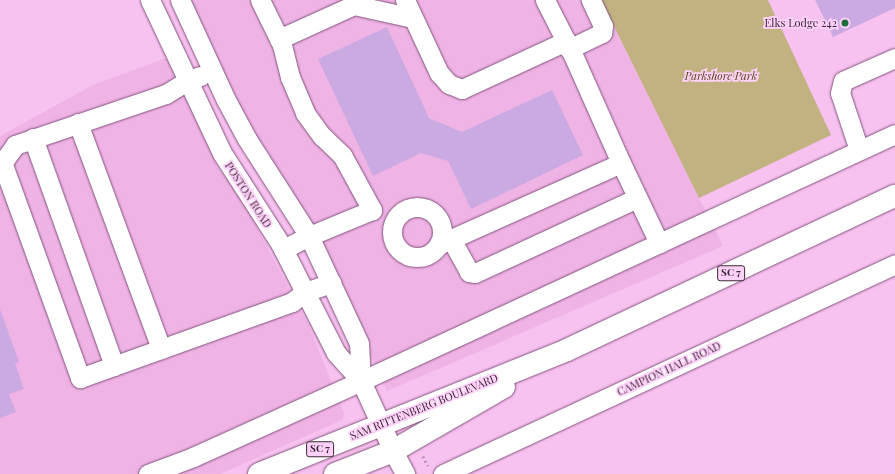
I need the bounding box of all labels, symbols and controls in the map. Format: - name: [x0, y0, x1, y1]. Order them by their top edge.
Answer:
- place label: Elks Lodge 242: [765, 16, 837, 30]
- marker: Elks Lodge 242: [840, 18, 850, 28]
- park label: Parkshore Park: [685, 69, 757, 83]
- street label: POSTON ROAD: [222, 160, 274, 230]
- road number: SC 7: [717, 265, 745, 281]
- street label: CAMPION HALL ROAD: [615, 339, 723, 399]
- street label: SAM RITTENBERG BOULEVARD: [348, 371, 500, 443]
- road number: SC 7: [306, 441, 334, 457]

